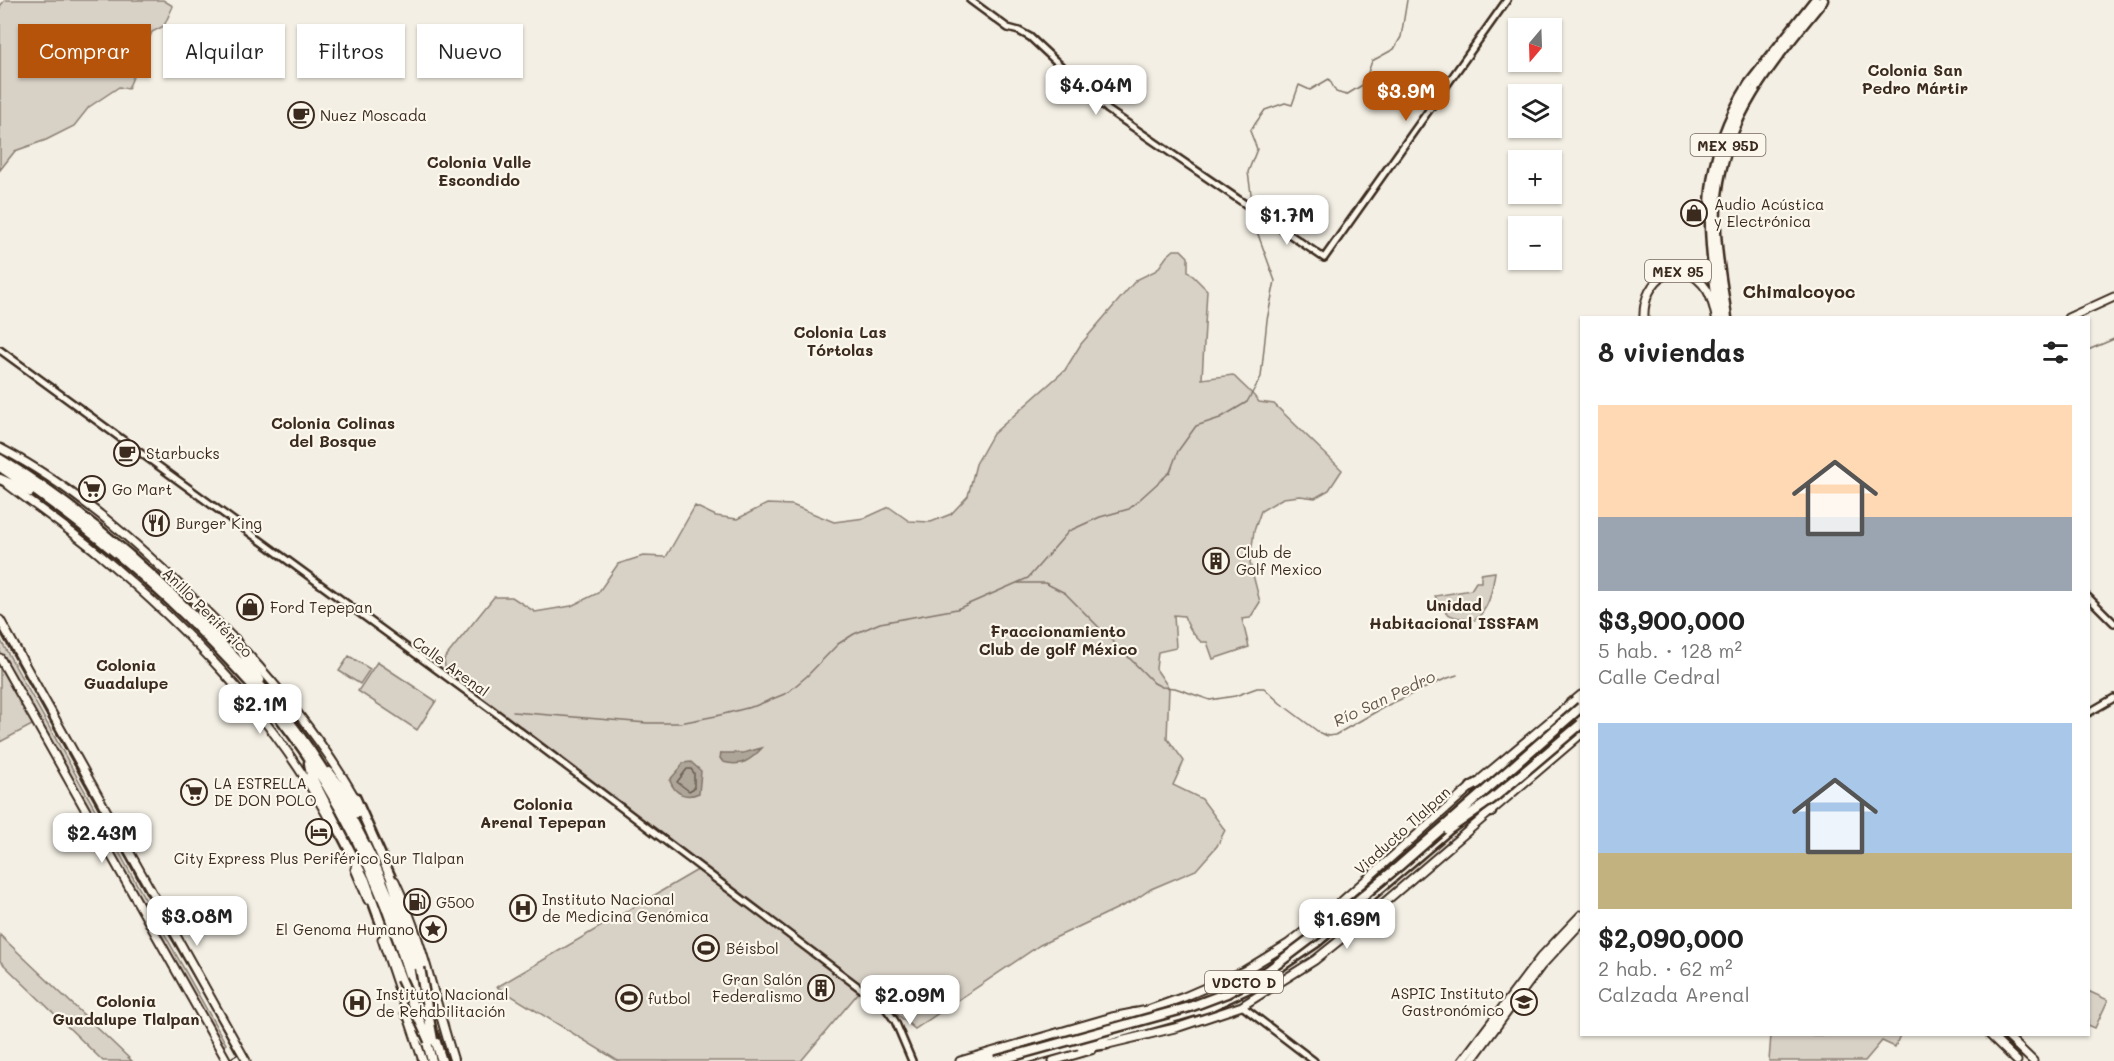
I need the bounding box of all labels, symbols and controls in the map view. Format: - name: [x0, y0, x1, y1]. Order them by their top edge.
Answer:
- north arrow: [1508, 18, 1562, 72]
- map controls: [1508, 18, 1562, 270]
- chip: Comprar: [18, 24, 151, 78]
- chip: Alquilar: [163, 24, 285, 78]
- chip: Filtros: [297, 24, 405, 78]
- chip: Nuevo: [417, 24, 523, 78]
- district label: Colonia San Pedro Mártir: [1862, 59, 1968, 98]
- pin: $4.04M: [1047, 65, 1145, 116]
- text: $4.04M: [1060, 71, 1132, 97]
- pin: $3.9M: [1364, 71, 1448, 122]
- text: $3.9M: [1377, 77, 1435, 103]
- button: layers: [1508, 84, 1562, 138]
- cafe icon: Nuez Moscada: [286, 100, 316, 130]
- place label: Nuez Moscada: [320, 105, 427, 125]
- road number: MEX 95D: [1690, 134, 1766, 156]
- button: +: [1508, 150, 1562, 204]
- district label: Colonia Valle Escondido: [427, 151, 531, 190]
- place label: Audio Acústica y Electrónica: [1714, 194, 1824, 231]
- pin: $1.7M: [1245, 195, 1329, 246]
- shop icon: Audio Acústica y Electrónica: [1679, 198, 1709, 228]
- text: $1.7M: [1260, 201, 1314, 227]
- button: −: [1508, 216, 1562, 270]
- road number: MEX 95: [1645, 260, 1711, 282]
- district label: Chimalcoyoc: [1742, 279, 1856, 303]
- district label: Colonia Las Tórtolas: [794, 321, 886, 360]
- text: 8 viviendas: [1598, 335, 1745, 369]
- icon: filters: [2039, 336, 2072, 369]
- district label: Colonia Colinas del Bosque: [271, 412, 395, 451]
- cafe icon: Starbucks: [112, 438, 142, 468]
- place label: Starbucks: [146, 443, 220, 463]
- icon: home: [1781, 444, 1889, 552]
- supermarket icon: Go Mart: [77, 474, 107, 504]
- place label: Go Mart: [112, 479, 172, 499]
- restaurant icon: Burger King: [141, 508, 171, 538]
- place label: Burger King: [176, 513, 262, 533]
- place label: Club de Golf Mexico: [1236, 542, 1322, 579]
- building icon: Club de Golf Mexico: [1201, 546, 1231, 576]
- street label: Anillo Periférico: [159, 563, 257, 661]
- shop icon: Ford Tepepan: [235, 592, 265, 622]
- district label: Unidad Habitacional ISSFAM: [1369, 594, 1539, 633]
- place label: Ford Tepepan: [270, 597, 372, 617]
- text: $3,900,000: [1598, 603, 1745, 637]
- district label: Fraccionamiento Club de golf México: [979, 620, 1138, 659]
- street label: Calle Arenal: [409, 631, 493, 701]
- text: 5 hab. · 128 m²: [1598, 637, 1742, 663]
- district label: Colonia Guadalupe: [84, 654, 168, 693]
- text: Calle Cedral: [1598, 663, 1720, 689]
- water label: Río San Pedro: [1330, 665, 1439, 731]
- pin: $2.1M: [218, 684, 302, 735]
- text: $2.1M: [233, 690, 287, 716]
- icon: home: [1781, 762, 1889, 870]
- place label: LA ESTRELLA DE DON POLO: [214, 773, 317, 810]
- supermarket icon: LA ESTRELLA DE DON POLO: [179, 777, 209, 807]
- street label: Viaducto Tlalpan: [1350, 782, 1454, 878]
- district label: Colonia Arenal Tepepan: [480, 793, 606, 832]
- pin: $2.43M: [53, 813, 151, 864]
- hotel icon: City Express Plus Periférico Sur Tlalpan: [304, 817, 334, 847]
- text: $2.43M: [67, 819, 137, 845]
- place label: City Express Plus Periférico Sur Tlalpan: [174, 848, 464, 868]
- fuel station icon: G500: [402, 887, 432, 917]
- place label: Instituto Nacional de Medicina Genómica: [542, 889, 709, 926]
- place label: G500: [436, 892, 474, 912]
- hospital icon: Instituto Nacional de Medicina Genómica: [508, 893, 538, 923]
- pin: $3.08M: [148, 896, 246, 947]
- pin: $1.69M: [1298, 899, 1396, 950]
- text: $3.08M: [161, 902, 233, 928]
- text: $1.69M: [1313, 905, 1381, 931]
- place icon: El Genoma Humano: [418, 914, 448, 944]
- place label: El Genoma Humano: [276, 919, 414, 939]
- text: $2,090,000: [1598, 921, 1744, 955]
- sports icon: Béisbol: [691, 933, 721, 963]
- place label: Béisbol: [726, 938, 779, 958]
- text: 2 hab. · 62 m²: [1598, 955, 1733, 981]
- place label: Gran Salón Federalismo: [712, 969, 802, 1006]
- road number: VDCTO D: [1205, 971, 1283, 993]
- building icon: Gran Salón Federalismo: [806, 973, 836, 1003]
- pin: $2.09M: [861, 975, 959, 1026]
- text: $2.09M: [875, 981, 945, 1007]
- text: Calzada Arenal: [1598, 981, 1750, 1007]
- sports icon: futbol: [614, 983, 644, 1013]
- place label: ASPIC Instituto Gastronómico: [1390, 983, 1504, 1020]
- place label: Instituto Nacional de Rehabilitación: [376, 984, 509, 1021]
- school or university icon: ASPIC Instituto Gastronómico: [1509, 987, 1539, 1017]
- hospital icon: Instituto Nacional de Rehabilitación: [342, 988, 372, 1018]
- place label: futbol: [648, 988, 691, 1008]
- district label: Colonia Guadalupe Tlalpan: [52, 990, 200, 1029]

